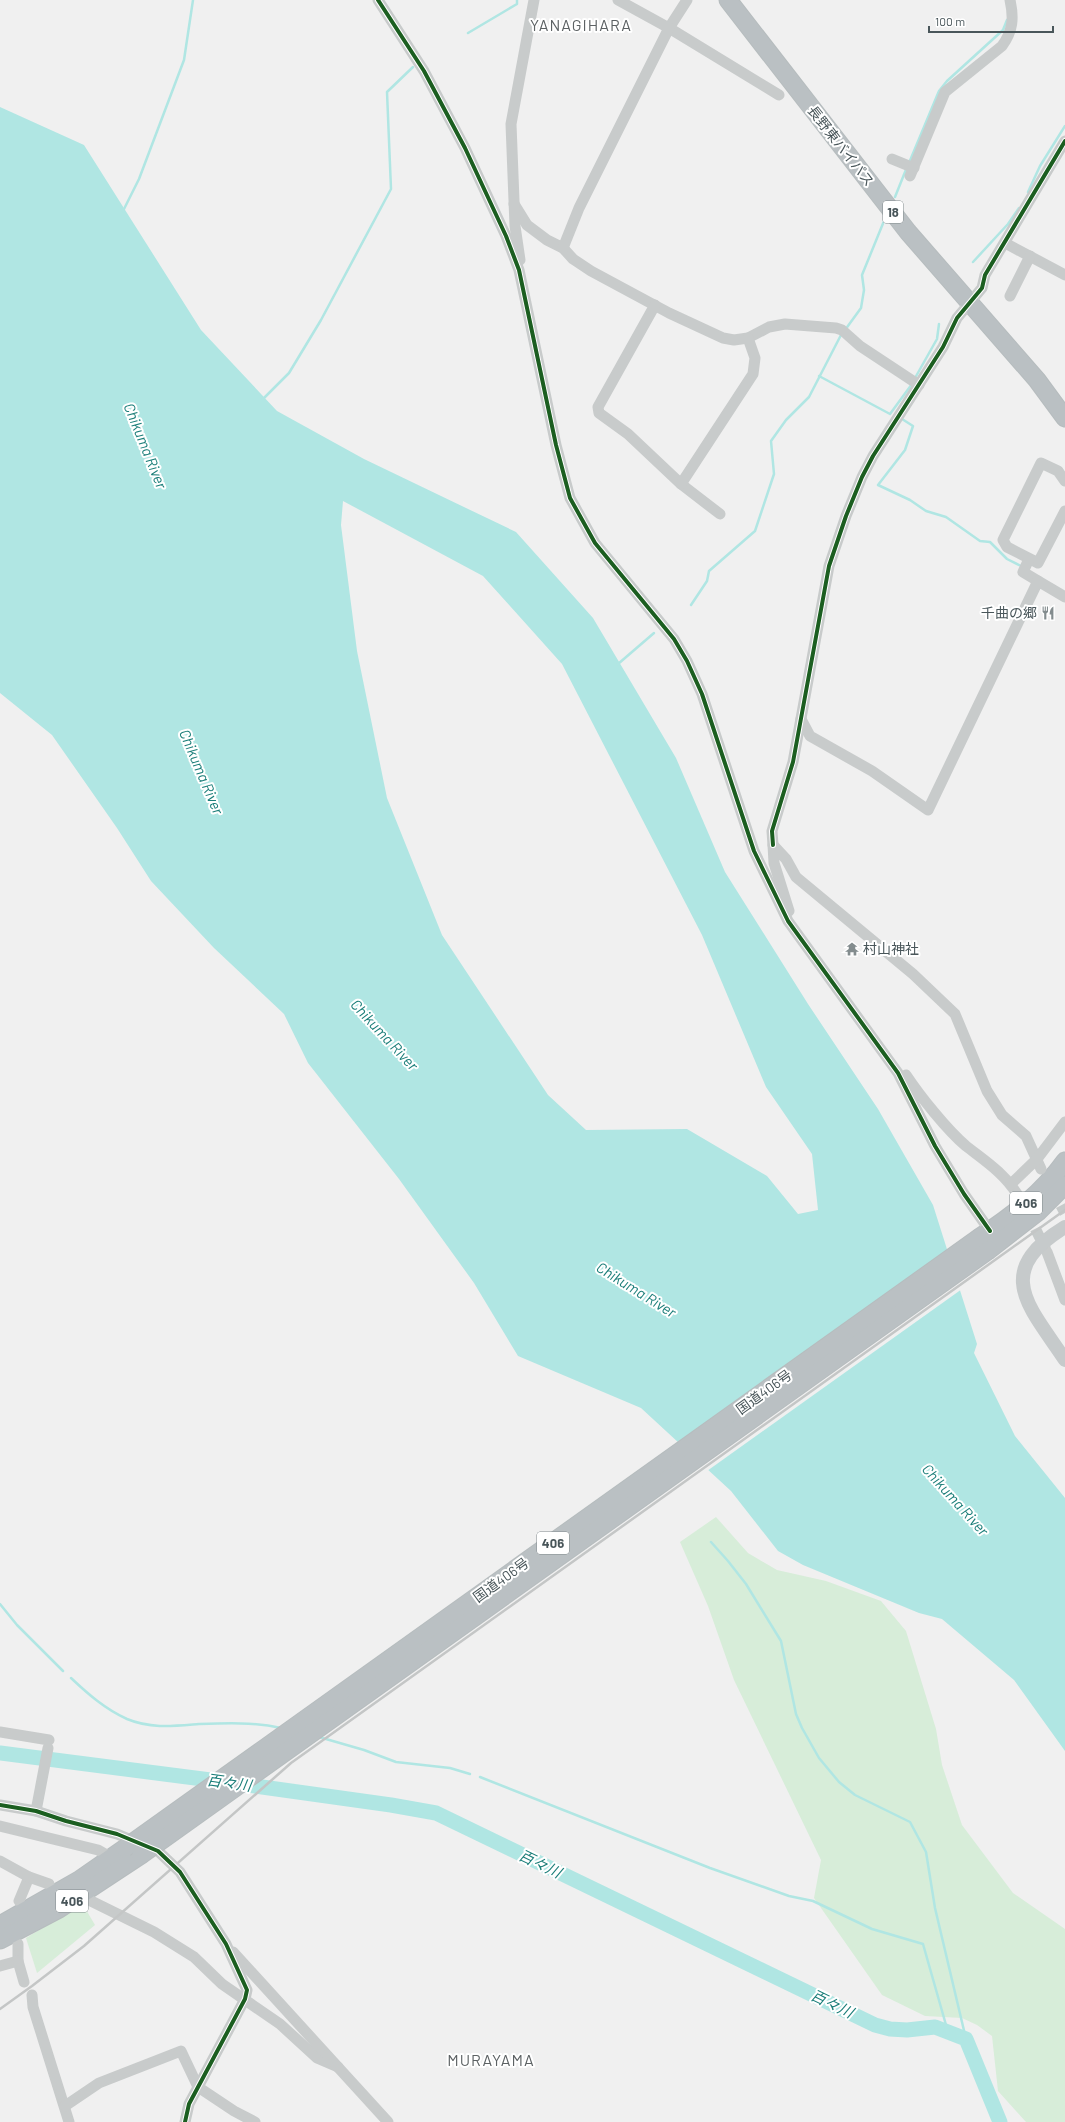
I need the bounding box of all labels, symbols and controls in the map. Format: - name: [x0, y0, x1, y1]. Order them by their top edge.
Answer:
- scale bar: [929, 8, 1053, 34]
- text: 100 m: [935, 14, 965, 28]
- district label: YANAGIHARA: [530, 15, 632, 34]
- street label: 長野東バイパス: [805, 102, 878, 189]
- road number: 18: [883, 201, 903, 223]
- water label: Chikuma River: [121, 400, 172, 492]
- place label: 千曲の郷: [981, 604, 1037, 621]
- restaurant icon: 千曲の郷: [1040, 605, 1056, 621]
- water label: Chikuma River: [176, 726, 228, 818]
- place label: 村山神社: [863, 940, 919, 957]
- temple icon: 村山神社: [844, 941, 860, 957]
- water label: Chikuma River: [347, 995, 423, 1074]
- road number: 406: [1010, 1192, 1042, 1214]
- water label: Chikuma River: [593, 1257, 680, 1321]
- street label: 国道406号: [732, 1366, 795, 1418]
- water label: Chikuma River: [919, 1460, 993, 1540]
- road number: 406: [537, 1532, 569, 1554]
- street label: 国道406号: [469, 1554, 532, 1606]
- water label: 百々川: [206, 1770, 255, 1794]
- water label: 百々川: [516, 1845, 566, 1882]
- road number: 406: [56, 1890, 88, 1912]
- water label: 百々川: [808, 1985, 858, 2022]
- district label: MURAYAMA: [447, 2050, 535, 2069]

